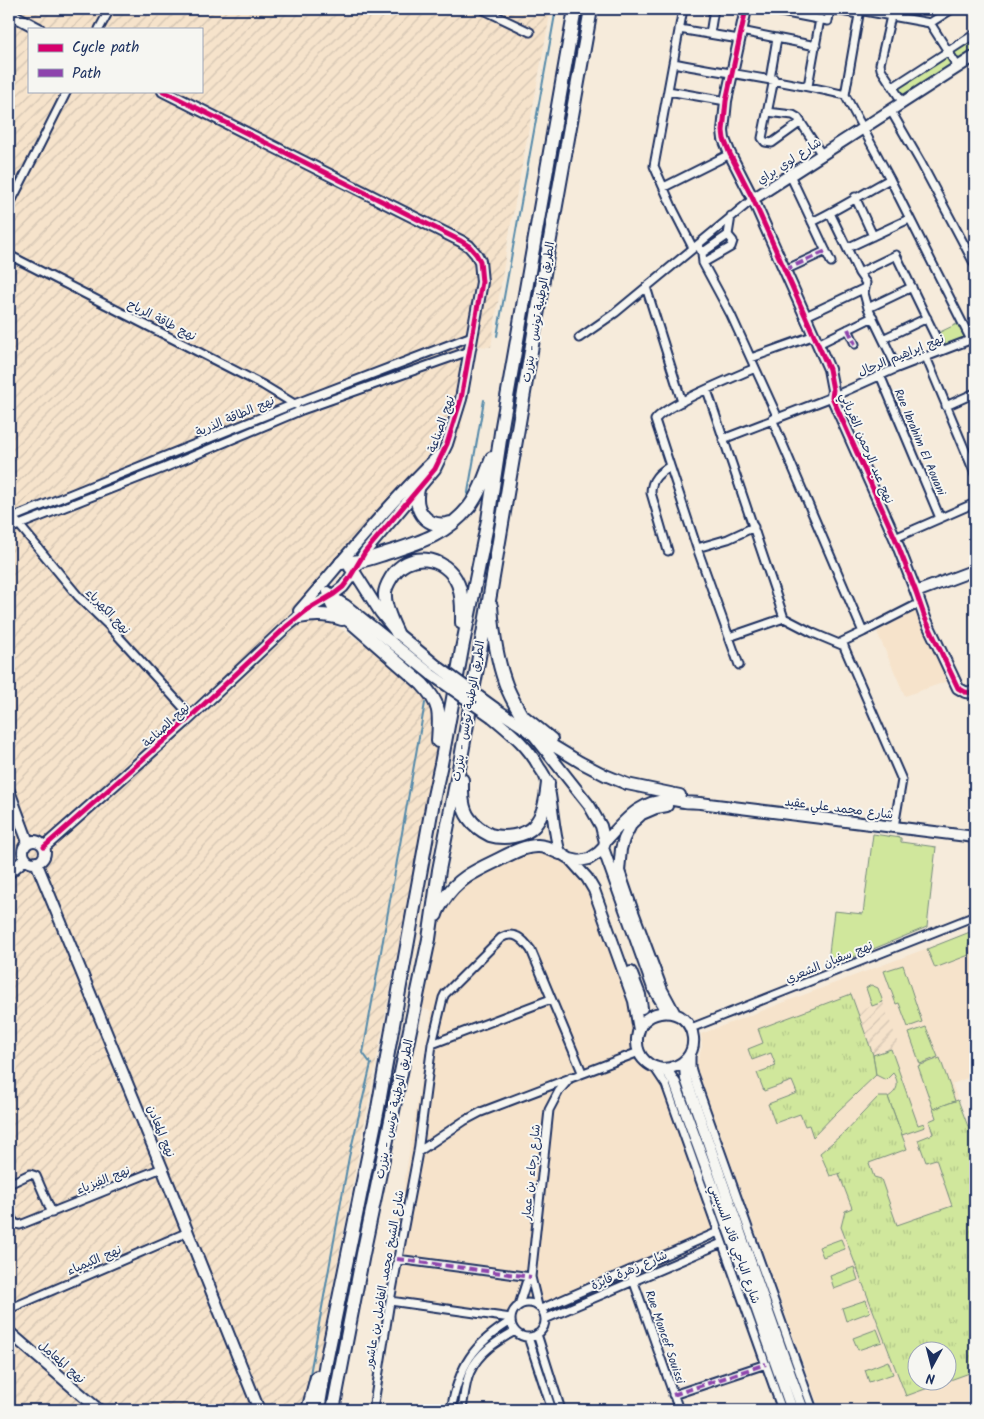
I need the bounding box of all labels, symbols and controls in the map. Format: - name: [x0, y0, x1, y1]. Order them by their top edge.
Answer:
- legend: [28, 28, 202, 92]
- text: Cycle path: [72, 36, 139, 60]
- text: Path: [72, 62, 101, 86]
- street label: شارع لوي براي: [753, 133, 825, 190]
- street label: الطريق الوطنية تونس - بنزرت: [517, 240, 560, 384]
- street label: نهج طاقة الرياح: [124, 295, 200, 346]
- street label: نهج إبراهيم الرحال: [855, 329, 947, 381]
- street label: Rue Ibrahim El Aouani: [888, 386, 951, 500]
- street label: نهج عبد الرحمن الغرياني: [834, 390, 899, 507]
- street label: نهج الطاقة الذرية: [193, 391, 278, 442]
- street label: نهج الصناعة: [423, 393, 460, 455]
- street label: نهج الكهرباء: [81, 584, 135, 639]
- street label: الطريق الوطنية تونس - بنزرت: [447, 639, 490, 783]
- street label: نهج الصناعة: [138, 698, 194, 752]
- street label: شارع محمد علي عقيد: [783, 792, 894, 826]
- street label: نهج سفيان الشعري: [783, 936, 876, 989]
- street label: الطريق الوطنية تونس - بنزرت: [370, 1037, 419, 1181]
- street label: نهج المعادن: [141, 1102, 180, 1160]
- street label: شارع رجاء بن عمار: [517, 1123, 546, 1222]
- street label: نهج الفيزياء: [73, 1161, 133, 1200]
- street label: شارع الباجي قائد السبسي: [703, 1182, 765, 1307]
- street label: شارع الشيخ محمد الفاضل بن عاشور: [359, 1189, 409, 1370]
- street label: نهج الكيمياء: [64, 1240, 124, 1280]
- street label: شارع زهرة فايزة: [588, 1246, 671, 1295]
- street label: Rue Moncef Souissi: [640, 1288, 690, 1388]
- street label: نهج المعامل: [34, 1336, 89, 1388]
- north arrow: [906, 1342, 956, 1392]
- text: N: [925, 1366, 936, 1389]

